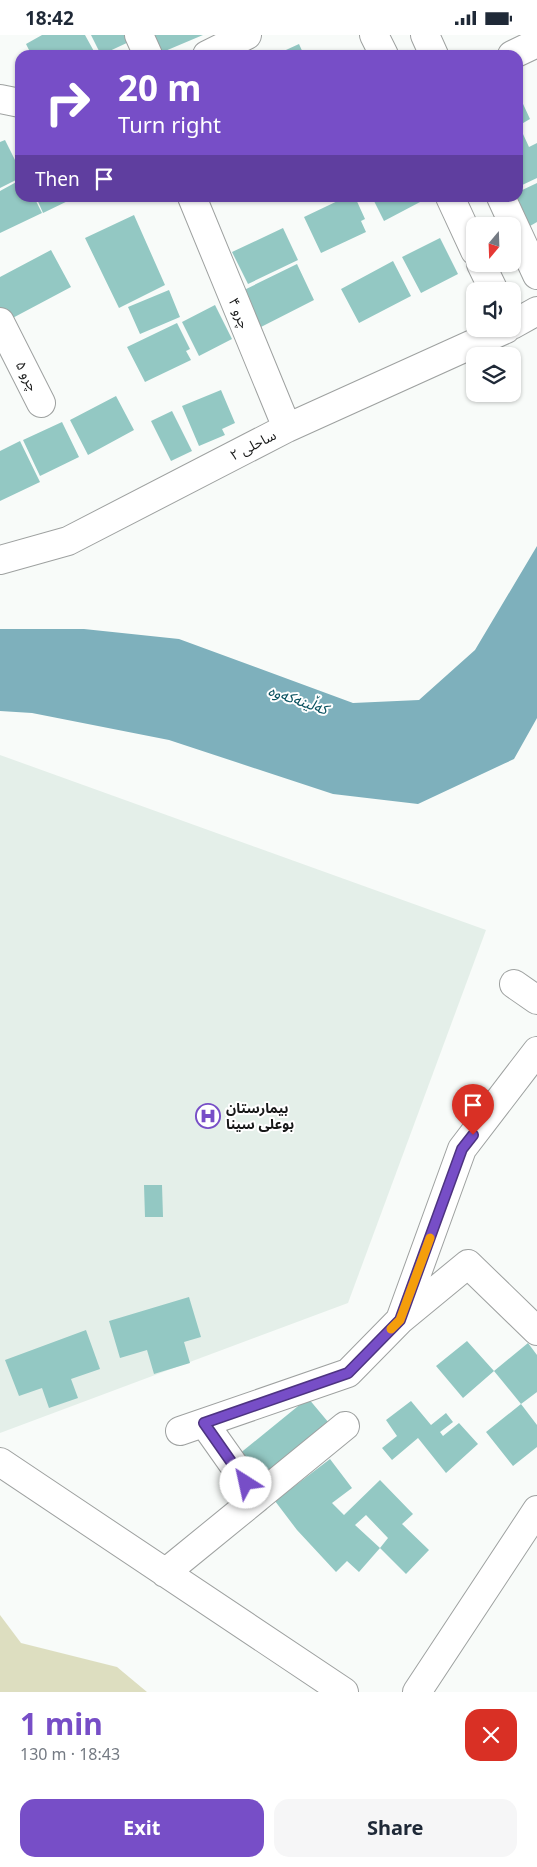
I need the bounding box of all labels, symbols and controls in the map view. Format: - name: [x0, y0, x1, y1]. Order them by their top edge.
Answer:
- text: 18:42: [25, 5, 74, 31]
- text: 20 m: [118, 64, 201, 111]
- icon: right: [35, 70, 100, 135]
- text: Turn right: [118, 109, 221, 139]
- icon: arrive: [90, 165, 118, 193]
- text: Then: [35, 166, 80, 192]
- north arrow: [466, 217, 521, 273]
- map controls: [466, 217, 521, 402]
- button: sound: [466, 282, 521, 337]
- street label: چرو ۴: [224, 295, 254, 331]
- button: layers: [466, 347, 521, 402]
- street label: چرو ۵: [11, 357, 43, 395]
- street label: ساحلی ۲: [226, 425, 279, 464]
- water label: کەڵینەکەوە: [266, 679, 333, 719]
- pin: [452, 1084, 494, 1135]
- icon: arrive: [459, 1091, 487, 1119]
- place label: بیمارستان بوعلی سینا: [226, 1098, 294, 1133]
- hospital icon: بیمارستان بوعلی سینا: [195, 1103, 221, 1129]
- position arrow: [219, 1456, 271, 1508]
- text: 1 min: [20, 1703, 103, 1744]
- button: close: [465, 1709, 517, 1761]
- text: 130 m · 18:43: [20, 1743, 120, 1765]
- button: Exit: [20, 1799, 264, 1857]
- button: Share: [274, 1799, 517, 1857]

